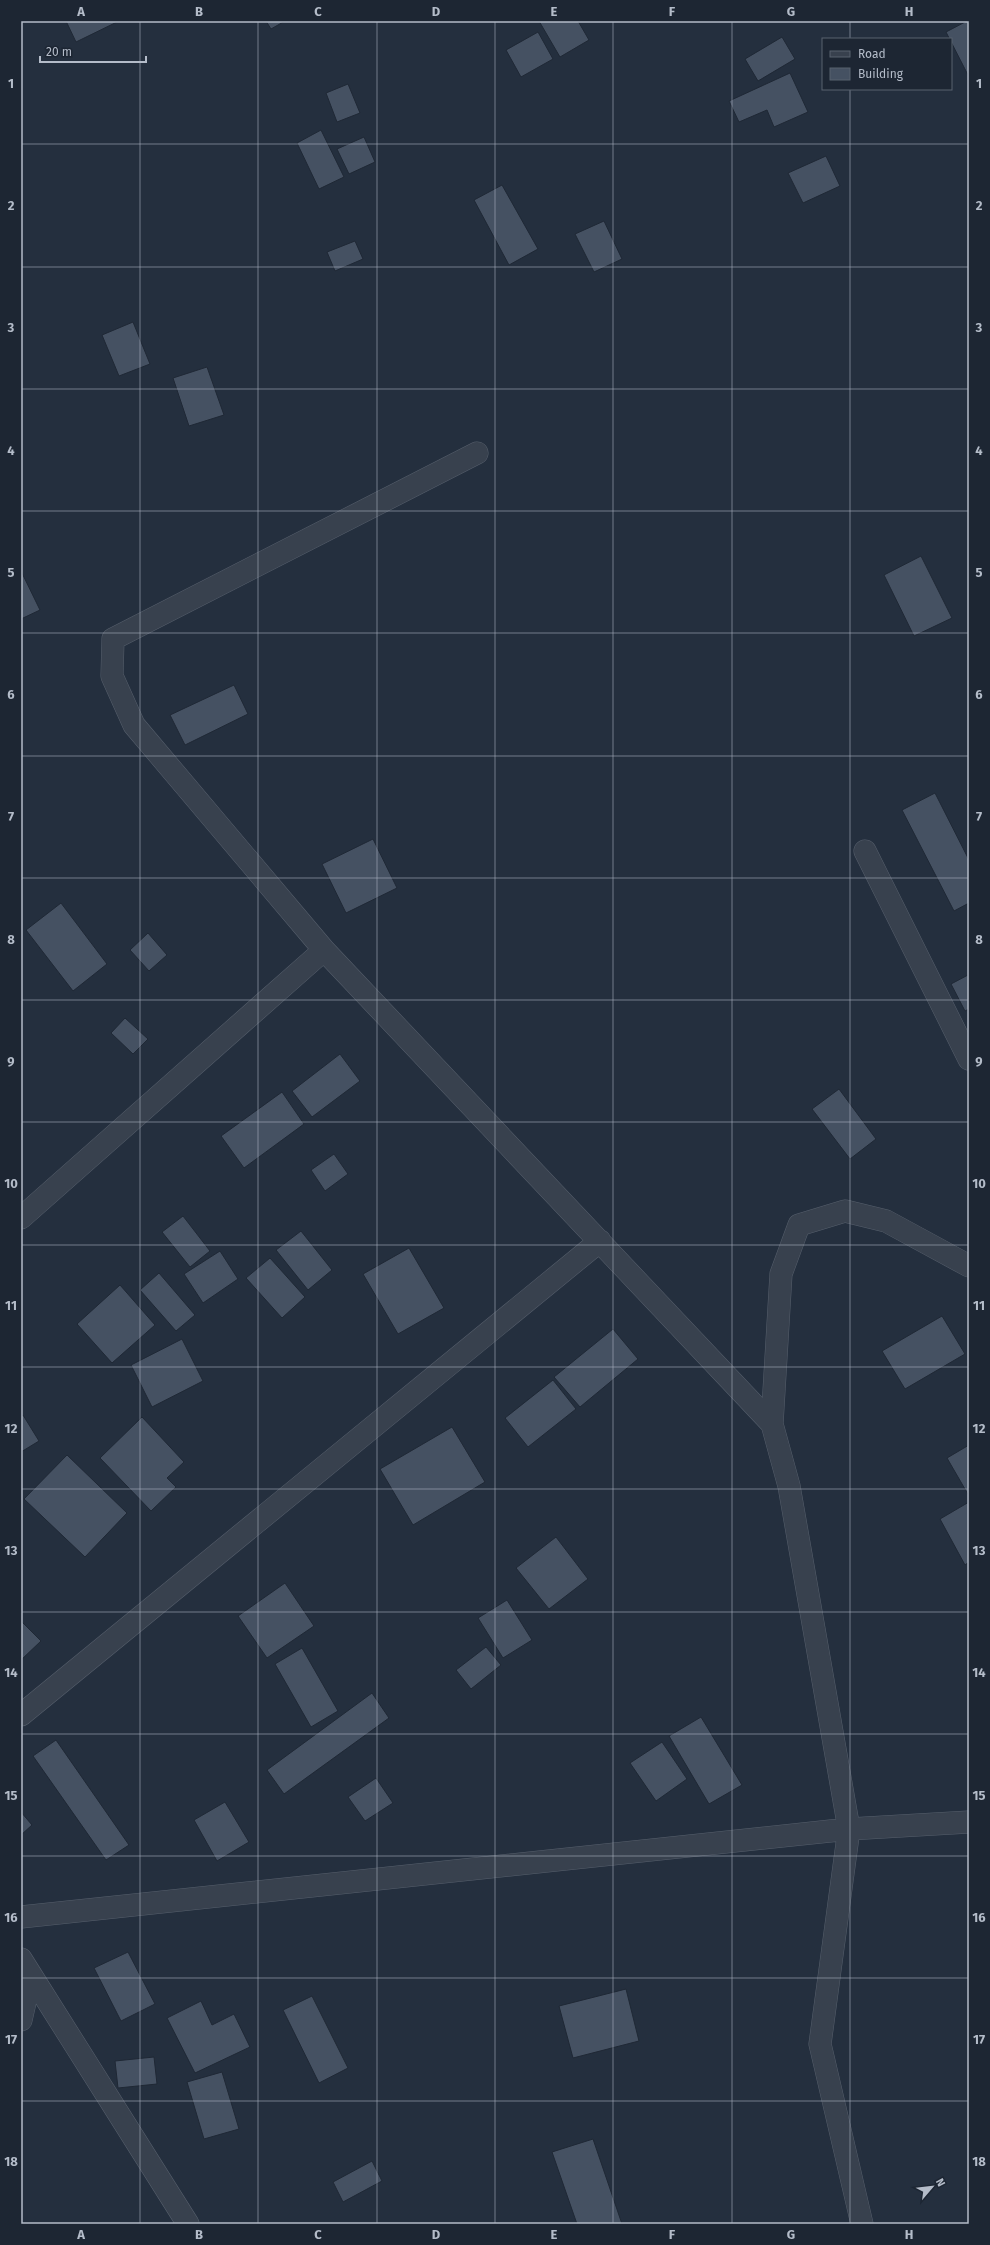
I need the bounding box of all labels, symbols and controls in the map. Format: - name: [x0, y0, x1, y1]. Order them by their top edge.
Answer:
- text: A: [76, 4, 85, 19]
- text: B: [195, 4, 203, 19]
- text: C: [314, 4, 322, 19]
- text: D: [432, 4, 441, 19]
- text: E: [551, 4, 558, 19]
- text: F: [669, 4, 676, 19]
- text: G: [787, 4, 795, 19]
- text: H: [905, 4, 913, 19]
- scale bar: [40, 38, 146, 64]
- legend: [822, 38, 952, 90]
- text: 20 m: [46, 45, 72, 59]
- text: Road: [858, 47, 886, 61]
- text: Building: [858, 67, 904, 81]
- text: 1: [8, 76, 14, 91]
- text: 1: [976, 76, 982, 91]
- text: 2: [8, 198, 15, 213]
- text: 2: [976, 198, 983, 213]
- text: 3: [7, 320, 15, 335]
- text: 3: [975, 320, 983, 335]
- text: 4: [7, 443, 15, 458]
- text: 4: [975, 443, 983, 458]
- text: 5: [8, 565, 15, 580]
- text: 5: [976, 565, 983, 580]
- text: 6: [7, 687, 15, 702]
- text: 6: [975, 687, 983, 702]
- text: 7: [8, 809, 14, 824]
- text: 7: [976, 809, 982, 824]
- text: 8: [7, 932, 15, 947]
- text: 8: [975, 932, 983, 947]
- text: 9: [7, 1054, 15, 1069]
- text: 9: [975, 1054, 983, 1069]
- text: 10: [4, 1176, 18, 1191]
- text: 10: [972, 1176, 986, 1191]
- text: 11: [5, 1298, 17, 1313]
- text: 11: [973, 1298, 985, 1313]
- text: 12: [5, 1421, 18, 1436]
- text: 12: [973, 1421, 986, 1436]
- text: 13: [5, 1543, 18, 1558]
- text: 13: [973, 1543, 986, 1558]
- text: 14: [4, 1665, 18, 1680]
- text: 14: [972, 1665, 986, 1680]
- text: 15: [4, 1788, 18, 1803]
- text: 15: [972, 1788, 986, 1803]
- text: 16: [4, 1910, 18, 1925]
- text: 16: [972, 1910, 986, 1925]
- text: 17: [5, 2032, 17, 2047]
- text: 17: [973, 2032, 985, 2047]
- text: 18: [4, 2154, 18, 2169]
- text: 18: [972, 2154, 986, 2169]
- north arrow: [912, 2167, 952, 2207]
- text: N: [933, 2176, 948, 2189]
- text: A: [76, 2227, 85, 2242]
- text: B: [195, 2227, 203, 2242]
- text: C: [314, 2227, 322, 2242]
- text: D: [432, 2227, 441, 2242]
- text: E: [551, 2227, 558, 2242]
- text: F: [669, 2227, 676, 2242]
- text: G: [787, 2227, 795, 2242]
- text: H: [905, 2227, 913, 2242]

